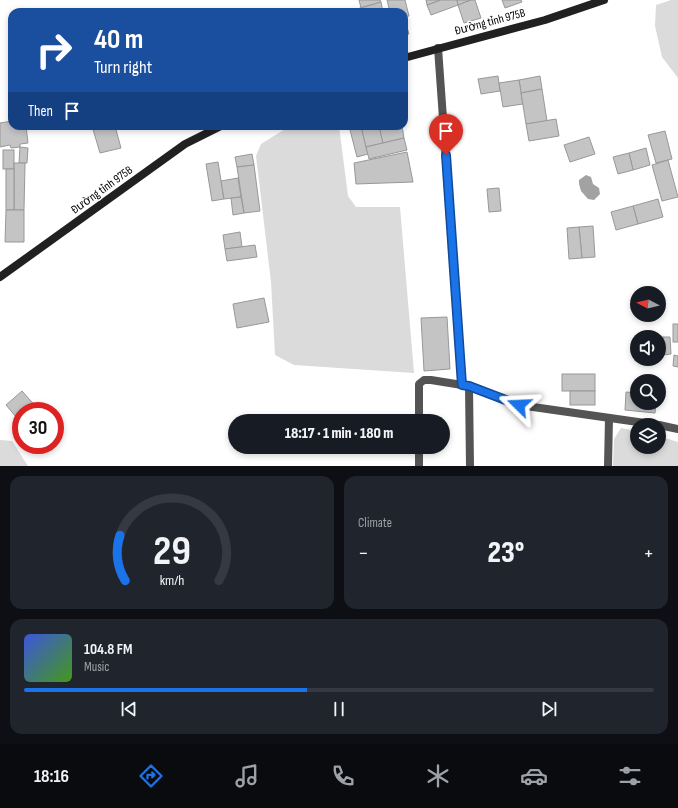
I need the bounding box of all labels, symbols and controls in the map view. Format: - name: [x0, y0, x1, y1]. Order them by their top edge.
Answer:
- street label: Đường tỉnh 975B: [453, 5, 527, 39]
- text: 40 m: [94, 23, 143, 56]
- icon: right: [28, 24, 80, 76]
- text: Turn right: [94, 57, 152, 78]
- icon: arrive: [61, 100, 83, 122]
- text: Then: [28, 102, 53, 121]
- pin: [429, 114, 463, 155]
- icon: arrive: [435, 120, 457, 142]
- street label: Đường tỉnh 975B: [68, 163, 136, 217]
- north arrow: [630, 286, 666, 322]
- map controls: [630, 286, 666, 454]
- button: sound: [630, 330, 666, 366]
- button: search: [630, 374, 666, 410]
- position arrow: [498, 384, 540, 426]
- speed limit sign: 30: [12, 402, 64, 454]
- button: layers: [630, 418, 666, 454]
- text: 18:17 · 1 min · 180 m: [285, 424, 393, 443]
- text: Climate: [358, 515, 392, 531]
- text: 29: [153, 526, 191, 575]
- text: 23°: [488, 535, 524, 571]
- text: −: [358, 540, 369, 567]
- text: +: [643, 540, 654, 567]
- text: km/h: [160, 571, 184, 588]
- text: 104.8 FM: [84, 640, 133, 659]
- text: Music: [84, 659, 109, 675]
- icon: previous: [118, 698, 140, 720]
- icon: pause: [328, 698, 350, 720]
- icon: next: [538, 698, 560, 720]
- icon: directions: [137, 762, 165, 790]
- icon: music: [233, 762, 261, 790]
- icon: phone: [329, 762, 357, 790]
- icon: climate: [424, 762, 452, 790]
- icon: car: [520, 762, 548, 790]
- icon: filters: [616, 762, 644, 790]
- text: 18:16: [34, 766, 69, 787]

